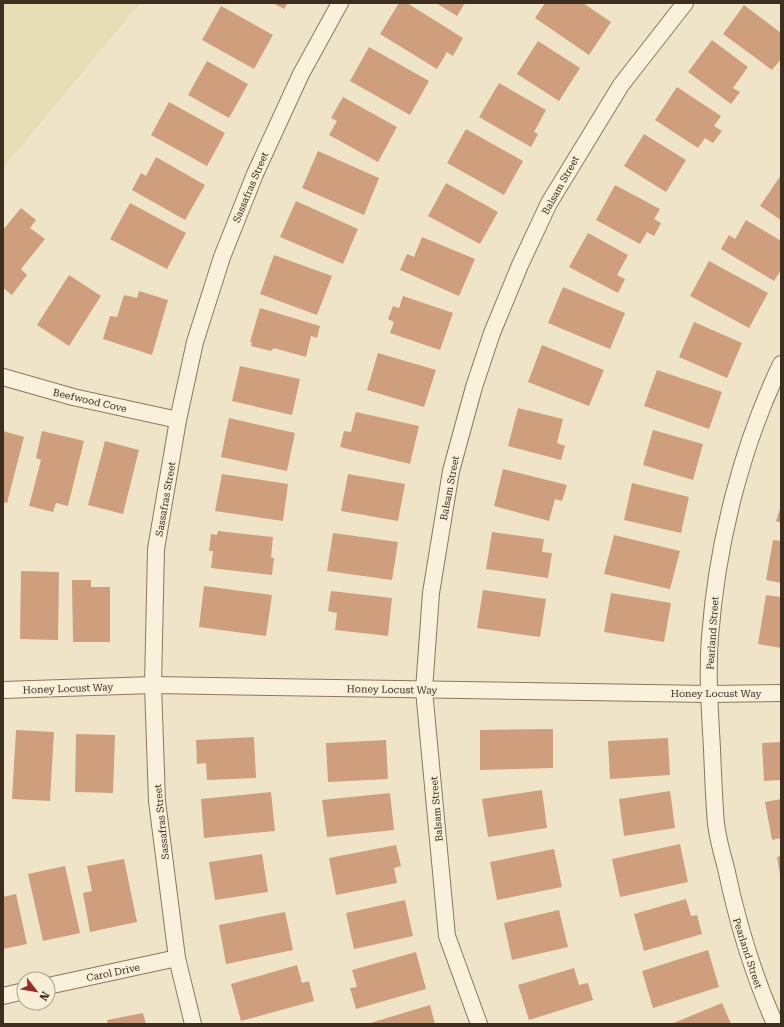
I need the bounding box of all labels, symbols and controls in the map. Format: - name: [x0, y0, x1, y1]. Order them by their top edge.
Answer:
- street label: Sassafras Street: [231, 150, 270, 224]
- street label: Balsam Street: [540, 154, 581, 217]
- street label: Beefwood Cove: [52, 387, 128, 414]
- street label: Balsam Street: [438, 455, 461, 521]
- street label: Sassafras Street: [153, 461, 178, 537]
- street label: Pearland Street: [704, 596, 721, 670]
- street label: Honey Locust Way: [23, 681, 114, 696]
- street label: Honey Locust Way: [347, 683, 438, 696]
- street label: Honey Locust Way: [671, 688, 761, 699]
- street label: Balsam Street: [428, 776, 445, 842]
- street label: Sassafras Street: [152, 783, 171, 860]
- street label: Pearland Street: [731, 916, 764, 990]
- street label: Carol Drive: [85, 961, 141, 984]
- north arrow: [16, 971, 56, 1011]
- text: N: [36, 989, 52, 1003]

